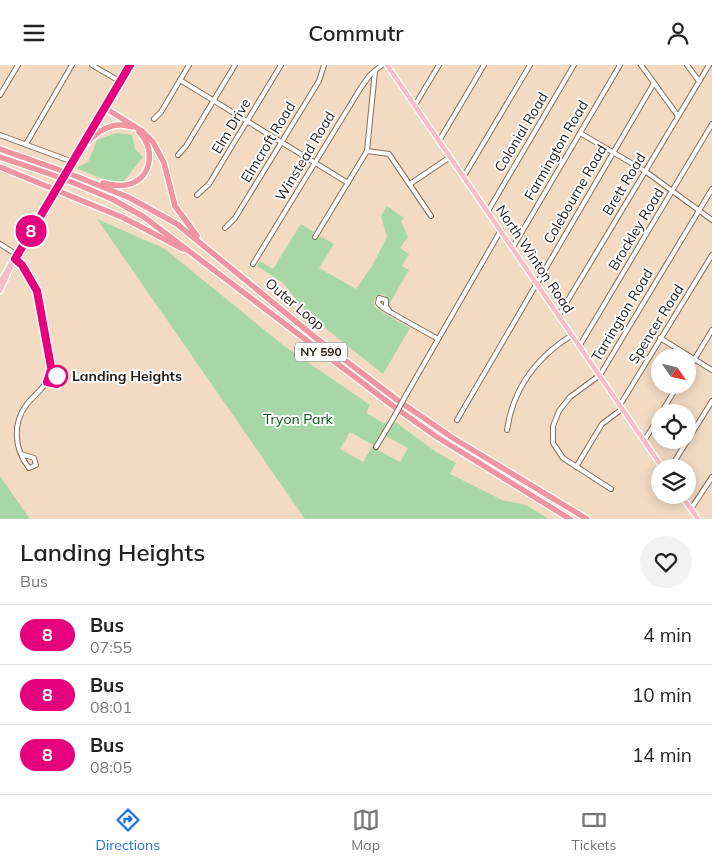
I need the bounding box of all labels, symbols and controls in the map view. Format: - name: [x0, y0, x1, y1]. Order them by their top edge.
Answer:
- icon: menu: [20, 19, 48, 47]
- text: Commutr: [308, 19, 404, 47]
- icon: person: [664, 19, 692, 47]
- street label: Colonial Road: [490, 89, 552, 175]
- street label: Elm Drive: [207, 95, 255, 157]
- street label: Farmington Road: [520, 97, 592, 203]
- street label: Elmcroft Road: [237, 98, 299, 186]
- street label: Winstead Road: [271, 108, 339, 204]
- street label: Colebourne Road: [539, 141, 611, 247]
- street label: Brett Road: [598, 149, 650, 219]
- street label: Brockley Road: [604, 185, 668, 273]
- street label: North Winton Road: [492, 201, 578, 317]
- line badge: 8: [15, 215, 47, 247]
- text: 8: [26, 219, 36, 242]
- street label: Tarrington Road: [587, 265, 657, 365]
- street label: Outer Loop: [262, 274, 328, 334]
- street label: Spencer Road: [624, 281, 688, 367]
- road number: NY 590: [295, 343, 347, 361]
- north arrow: [651, 349, 696, 394]
- map controls: [651, 349, 696, 504]
- marker: Landing Heights: [46, 365, 68, 387]
- place label: Landing Heights: [72, 367, 182, 385]
- button: locate: [651, 404, 696, 449]
- park label: Tryon Park: [263, 410, 334, 428]
- button: layers: [651, 459, 696, 504]
- button: heart: [640, 536, 692, 588]
- text: Landing Heights: [20, 537, 205, 567]
- text: Bus: [20, 571, 48, 591]
- text: Bus: [90, 613, 124, 637]
- text: 8: [42, 623, 53, 646]
- text: 4 min: [643, 623, 692, 647]
- text: 07:55: [90, 637, 132, 657]
- text: Bus: [90, 673, 124, 697]
- text: 8: [42, 683, 53, 706]
- text: 10 min: [632, 683, 692, 707]
- text: 08:01: [90, 697, 132, 717]
- text: Bus: [90, 733, 124, 757]
- text: 8: [42, 743, 53, 766]
- text: 14 min: [632, 743, 692, 767]
- text: 08:05: [90, 757, 132, 777]
- tab: Directions: [96, 806, 160, 854]
- tab: Map: [351, 806, 380, 854]
- tab: Tickets: [571, 806, 616, 854]

